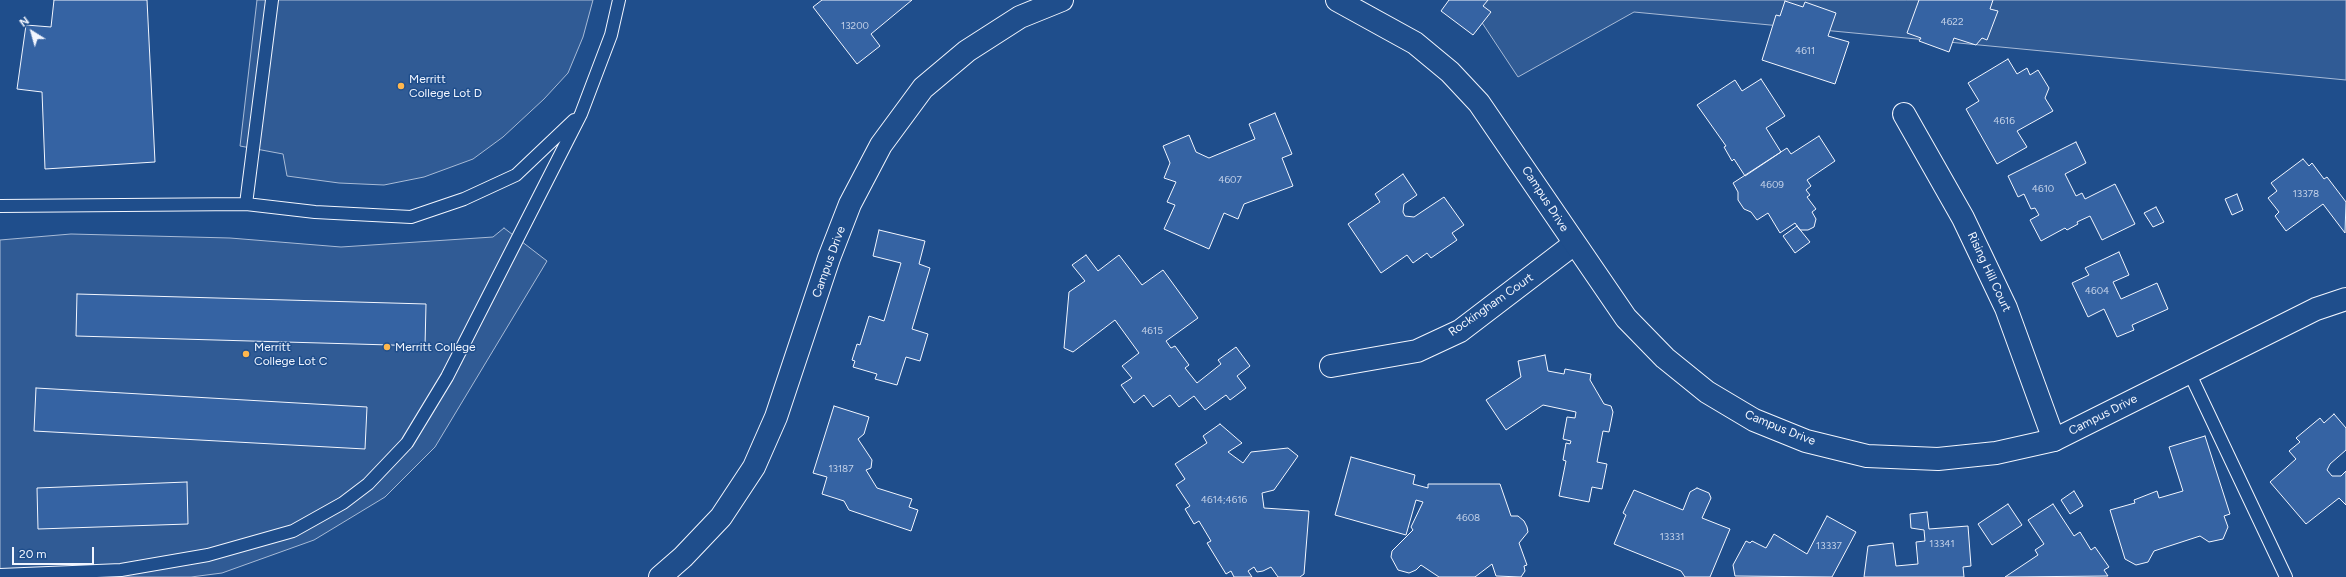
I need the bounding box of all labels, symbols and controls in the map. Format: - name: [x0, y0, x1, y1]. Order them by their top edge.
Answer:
- north arrow: [12, 12, 52, 52]
- text: N: [17, 14, 32, 30]
- house number: 4622: [1940, 16, 1964, 28]
- house number: 13200: [841, 20, 869, 32]
- house number: 4611: [1795, 45, 1815, 57]
- place label: Merritt College Lot D: [409, 72, 482, 100]
- marker: Merritt College Lot D: [396, 81, 406, 91]
- house number: 4616: [1993, 115, 2015, 127]
- street label: Campus Drive: [1519, 164, 1571, 234]
- house number: 4607: [1218, 174, 1242, 186]
- house number: 4609: [1760, 179, 1784, 191]
- house number: 4610: [2032, 183, 2054, 195]
- house number: 13378: [2293, 188, 2319, 200]
- street label: Campus Drive: [809, 224, 849, 300]
- street label: Rising Hill Court: [1964, 230, 2014, 314]
- street label: Rockingham Court: [1446, 270, 1536, 340]
- house number: 4604: [2085, 285, 2109, 297]
- house number: 4615: [1141, 325, 1163, 337]
- place label: Merritt College Lot C: [254, 340, 327, 368]
- place label: Merritt College: [395, 340, 476, 354]
- marker: Merritt College: [382, 342, 392, 352]
- marker: Merritt College Lot C: [241, 349, 251, 359]
- street label: Campus Drive: [2066, 392, 2140, 438]
- street label: Campus Drive: [1742, 407, 1818, 449]
- house number: 13187: [828, 463, 854, 475]
- house number: 4614;4616: [1201, 494, 1247, 506]
- house number: 4608: [1456, 512, 1480, 524]
- house number: 13331: [1660, 531, 1684, 543]
- house number: 13341: [1929, 538, 1955, 550]
- scale bar: [14, 539, 96, 565]
- house number: 13337: [1816, 540, 1842, 552]
- text: 20 m: [19, 547, 47, 561]

